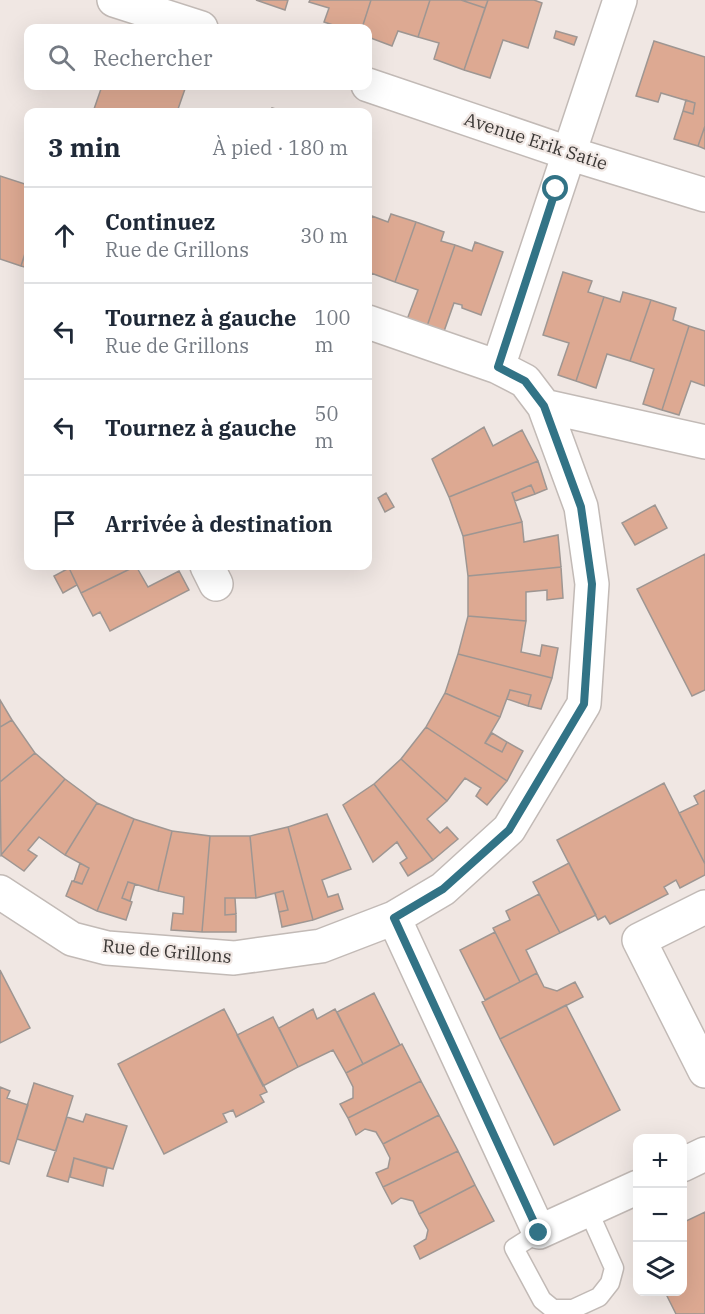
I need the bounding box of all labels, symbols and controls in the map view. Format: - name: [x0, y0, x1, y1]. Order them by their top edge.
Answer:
- search box: [24, 24, 372, 90]
- icon: search: [45, 41, 78, 74]
- text: Rechercher: [93, 43, 212, 72]
- street label: Avenue Erik Satie: [461, 107, 611, 175]
- text: 3 min: [48, 130, 121, 164]
- text: À pied · 180 m: [213, 134, 348, 161]
- route start: [542, 175, 568, 201]
- text: Continuez: [105, 207, 215, 236]
- icon: ahead: [48, 219, 81, 252]
- text: 30 m: [300, 222, 348, 249]
- text: Rue de Grillons: [105, 236, 249, 263]
- text: Tournez à gauche: [105, 303, 296, 332]
- text: 100 m: [314, 304, 350, 358]
- icon: left: [48, 315, 81, 348]
- text: Rue de Grillons: [105, 332, 249, 359]
- text: 50 m: [314, 400, 338, 454]
- icon: left: [48, 411, 81, 444]
- text: Tournez à gauche: [105, 413, 296, 442]
- icon: arrive: [48, 507, 81, 540]
- text: Arrivée à destination: [105, 509, 333, 538]
- street label: Rue de Grillons: [101, 934, 233, 968]
- map controls: [633, 1134, 687, 1296]
- button: +: [633, 1134, 687, 1188]
- button: −: [633, 1188, 687, 1242]
- route end: [525, 1219, 551, 1245]
- button: layers: [633, 1242, 687, 1296]

